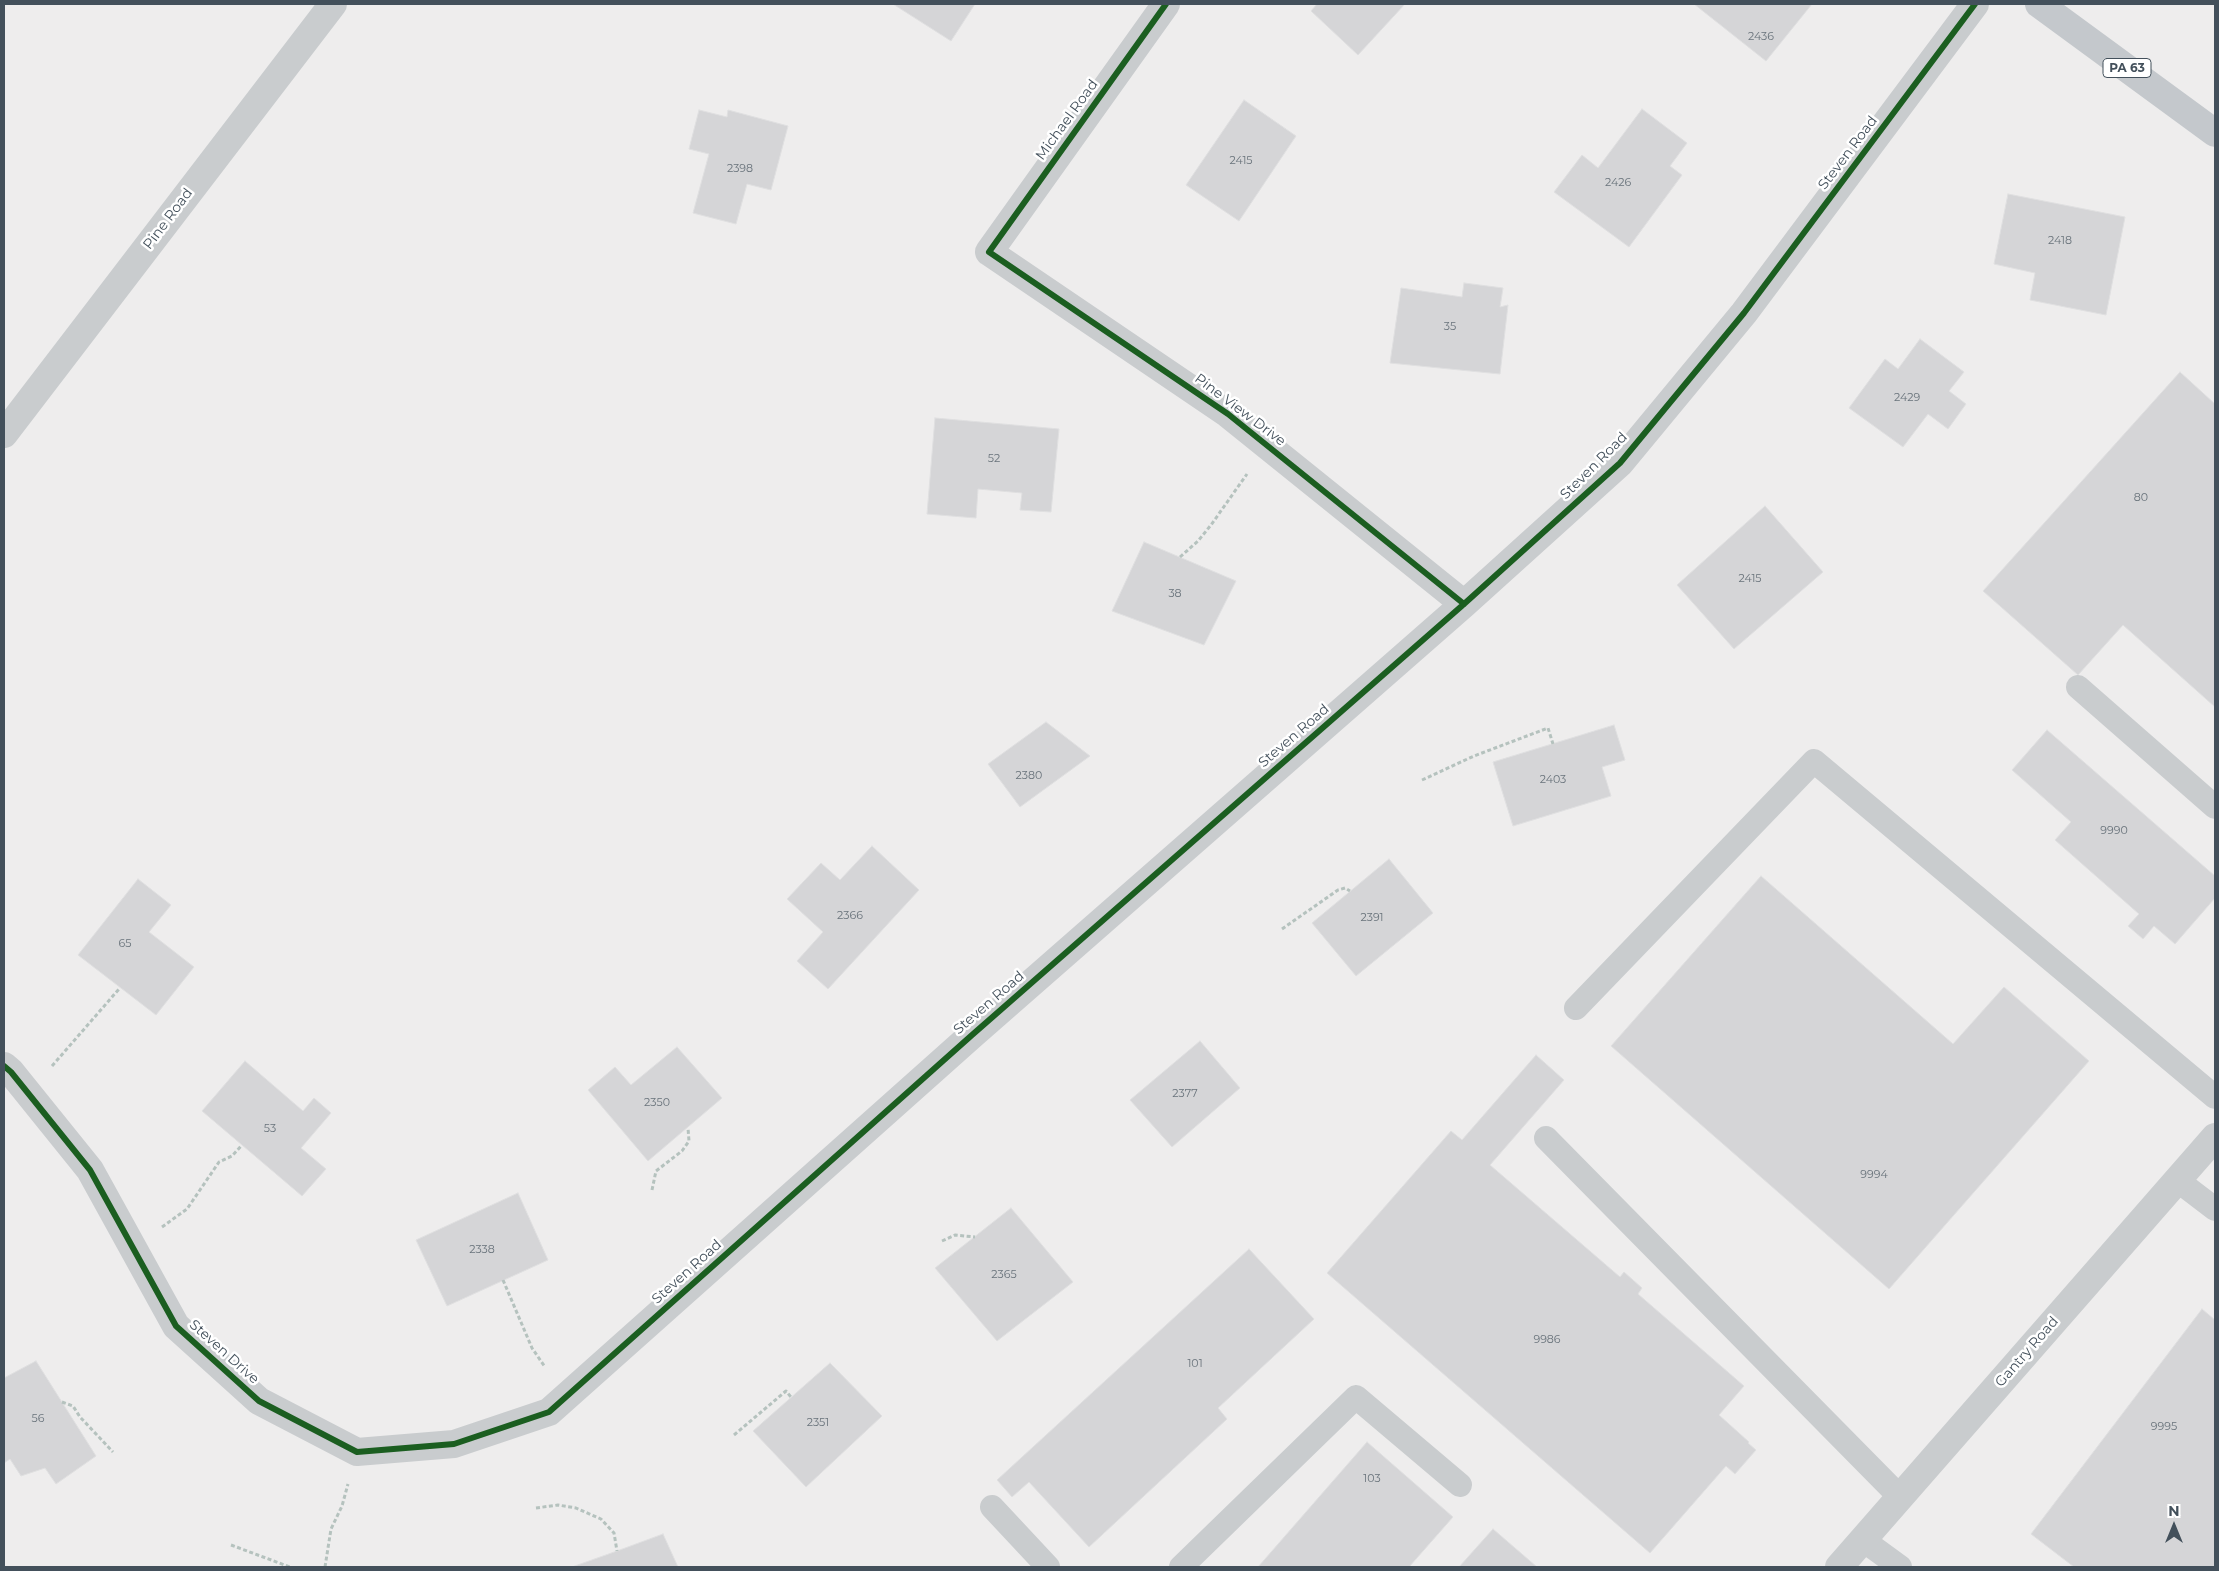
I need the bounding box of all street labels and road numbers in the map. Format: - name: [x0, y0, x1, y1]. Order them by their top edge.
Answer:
- road number: PA 63: [2103, 58, 2151, 78]
- street label: Michael Road: [1032, 77, 1102, 163]
- street label: Steven Road: [1815, 113, 1881, 193]
- street label: Pine Road: [140, 185, 196, 253]
- street label: Pine View Drive: [1191, 370, 1289, 450]
- street label: Steven Road: [1557, 429, 1631, 503]
- street label: Steven Road: [1255, 701, 1333, 771]
- street label: Steven Road: [950, 968, 1028, 1038]
- street label: Steven Road: [649, 1236, 725, 1308]
- street label: Gantry Road: [1992, 1313, 2062, 1391]
- street label: Steven Drive: [186, 1316, 262, 1388]

